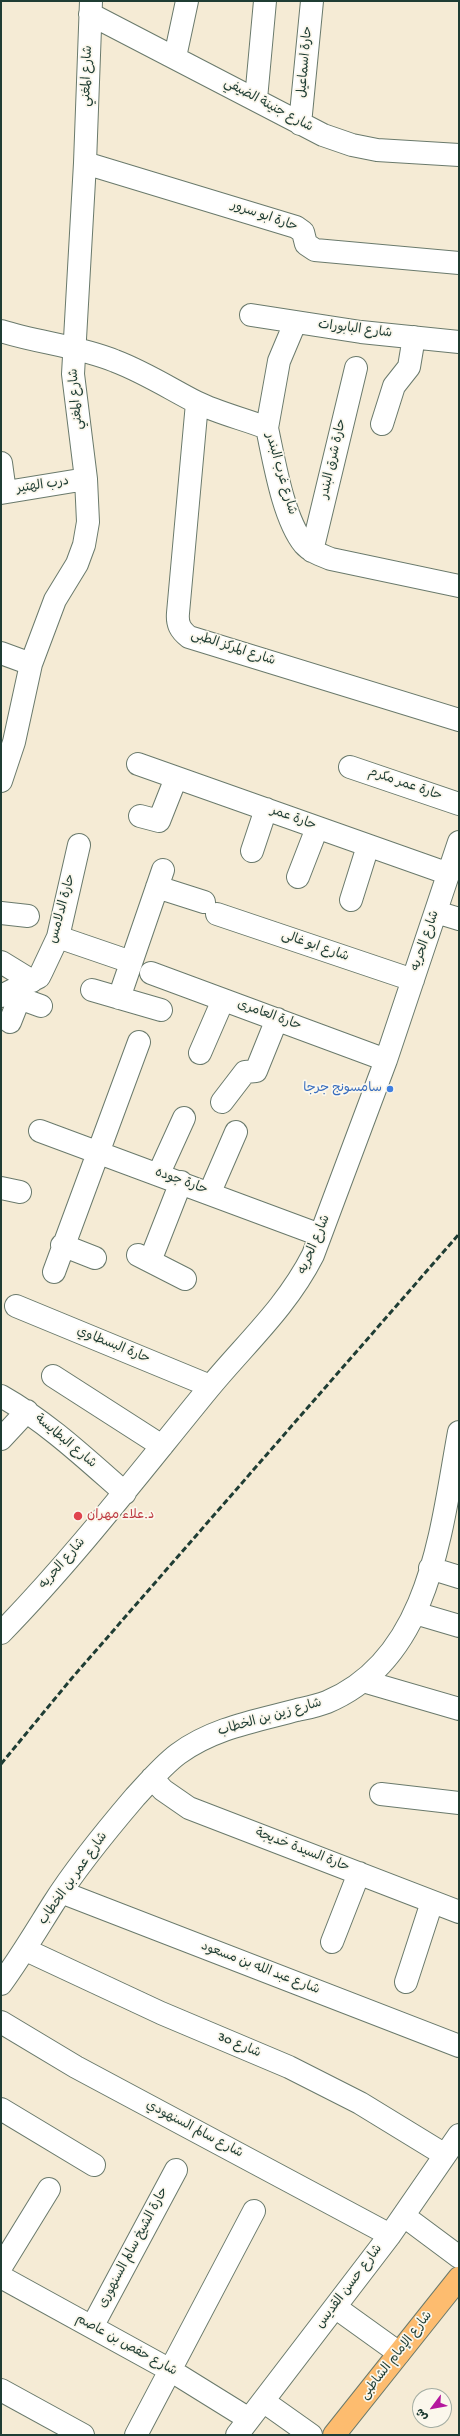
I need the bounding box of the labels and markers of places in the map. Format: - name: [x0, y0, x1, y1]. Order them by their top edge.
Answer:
- place label: سامسونج جرجا: [303, 1081, 382, 1097]
- marker: سامسونج جرجا: [385, 1084, 395, 1094]
- place label: د.علاء مهران: [87, 1508, 154, 1524]
- marker: د.علاء مهران: [72, 1510, 84, 1522]

